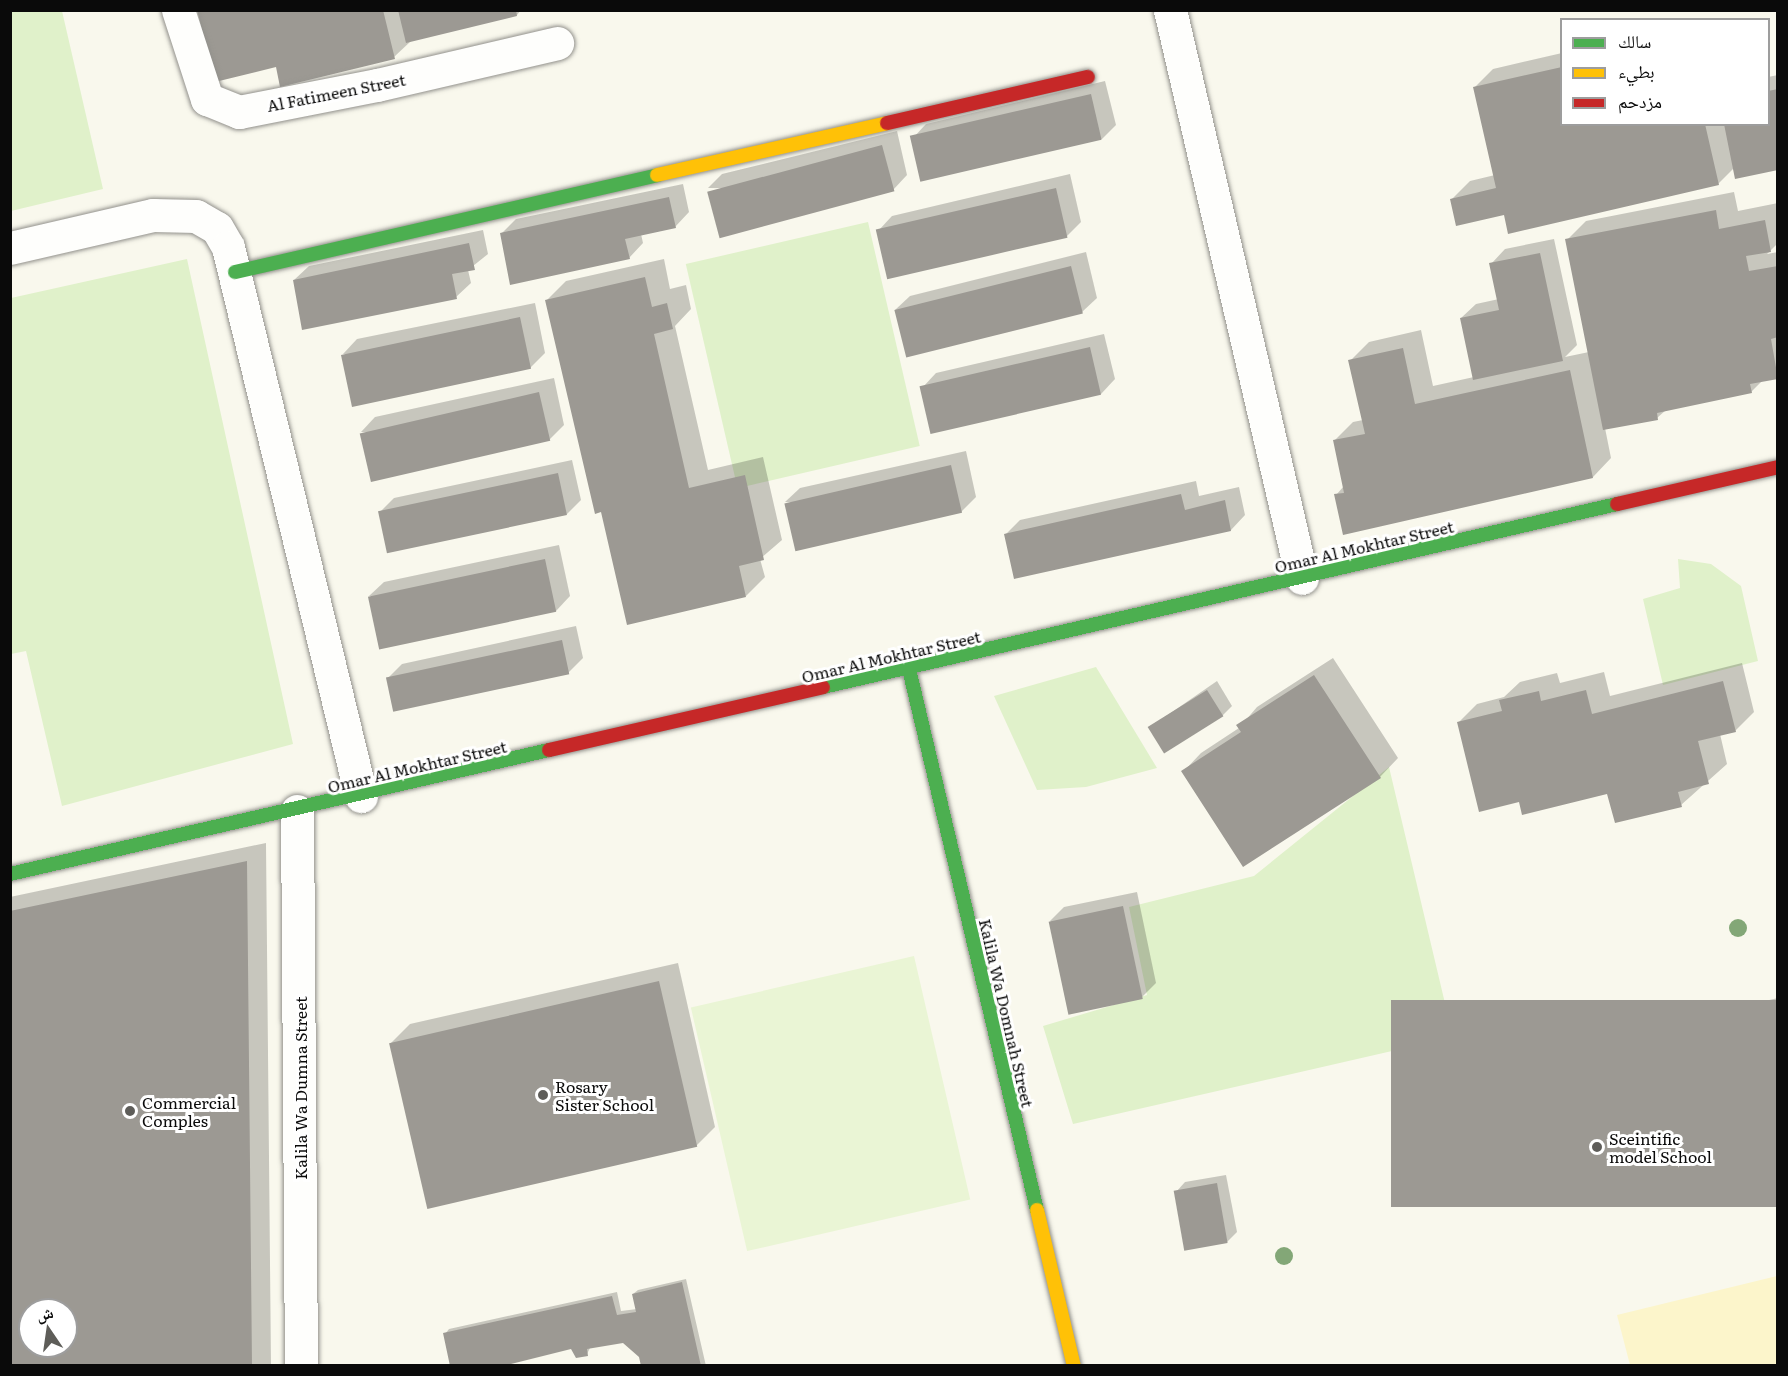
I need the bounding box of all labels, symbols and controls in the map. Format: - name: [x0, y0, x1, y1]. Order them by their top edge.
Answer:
- legend: [1560, 18, 1770, 126]
- text: سالك: [1618, 27, 1651, 54]
- text: بطيء: [1618, 57, 1655, 84]
- street label: Al Fatimeen Street: [265, 69, 407, 115]
- text: مزدحم: [1618, 87, 1662, 114]
- street label: Omar Al Mokhtar Street: [1273, 516, 1455, 576]
- street label: Omar Al Mokhtar Street: [800, 626, 982, 686]
- street label: Omar Al Mokhtar Street: [326, 736, 508, 796]
- street label: Kalila Wa Domnah Street: [976, 917, 1038, 1109]
- street label: Kalila Wa Dumna Street: [290, 996, 310, 1180]
- place label: Rosary Sister School: [555, 1076, 654, 1114]
- marker: Rosary Sister School: [536, 1088, 550, 1102]
- place label: Commercial Comples: [142, 1092, 236, 1130]
- marker: Commercial Comples: [123, 1104, 137, 1118]
- place label: Sceintific model School: [1609, 1128, 1712, 1166]
- marker: Sceintific model School: [1590, 1140, 1604, 1154]
- north arrow: [18, 1298, 78, 1358]
- text: ش: [33, 1299, 55, 1326]

